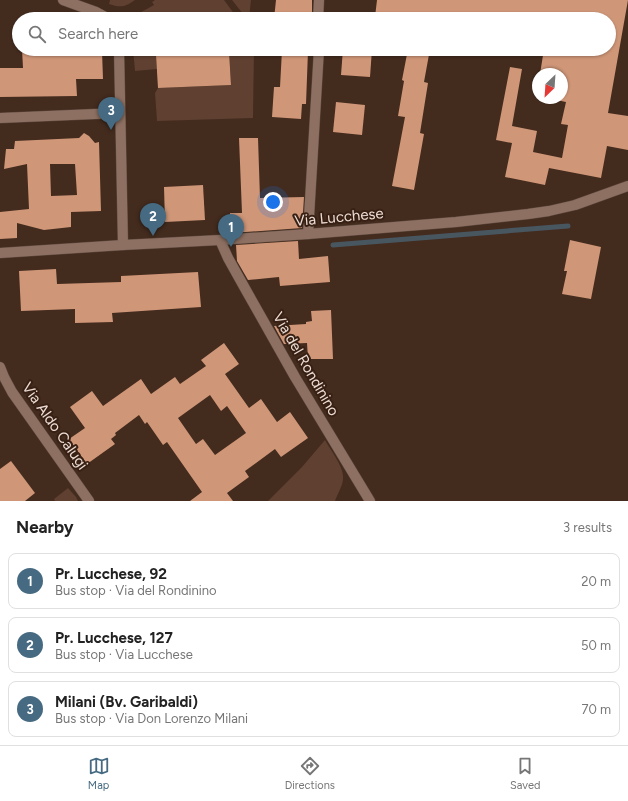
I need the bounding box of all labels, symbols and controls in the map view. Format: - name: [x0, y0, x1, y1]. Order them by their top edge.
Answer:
- search box: [12, 12, 616, 56]
- icon: search: [26, 23, 48, 45]
- text: Search here: [58, 25, 138, 43]
- north arrow: [532, 68, 568, 104]
- pin: 3: [98, 97, 124, 130]
- your location: [263, 192, 283, 212]
- pin: 2: [140, 203, 166, 236]
- street label: Via Lucchese: [294, 204, 384, 230]
- pin: 1: [218, 214, 244, 247]
- street label: Via del Rondinino: [269, 309, 343, 419]
- street label: Via Aldo Calugi: [18, 379, 92, 473]
- text: Nearby: [16, 517, 74, 537]
- text: 3 results: [563, 520, 612, 535]
- text: Pr. Lucchese, 92: [55, 565, 167, 583]
- text: 1: [27, 574, 33, 589]
- text: 20 m: [581, 574, 611, 589]
- text: Bus stop · Via del Rondinino: [55, 583, 217, 598]
- text: Pr. Lucchese, 127: [55, 629, 173, 647]
- text: 2: [26, 638, 34, 653]
- text: 50 m: [581, 638, 611, 653]
- text: Bus stop · Via Lucchese: [55, 647, 193, 662]
- text: Milani (Bv. Garibaldi): [55, 693, 198, 711]
- text: 3: [26, 702, 34, 717]
- text: 70 m: [581, 702, 611, 717]
- text: Bus stop · Via Don Lorenzo Milani: [55, 711, 248, 726]
- tab: Map: [88, 755, 110, 792]
- tab: Directions: [285, 755, 335, 792]
- tab: Saved: [510, 755, 540, 792]

